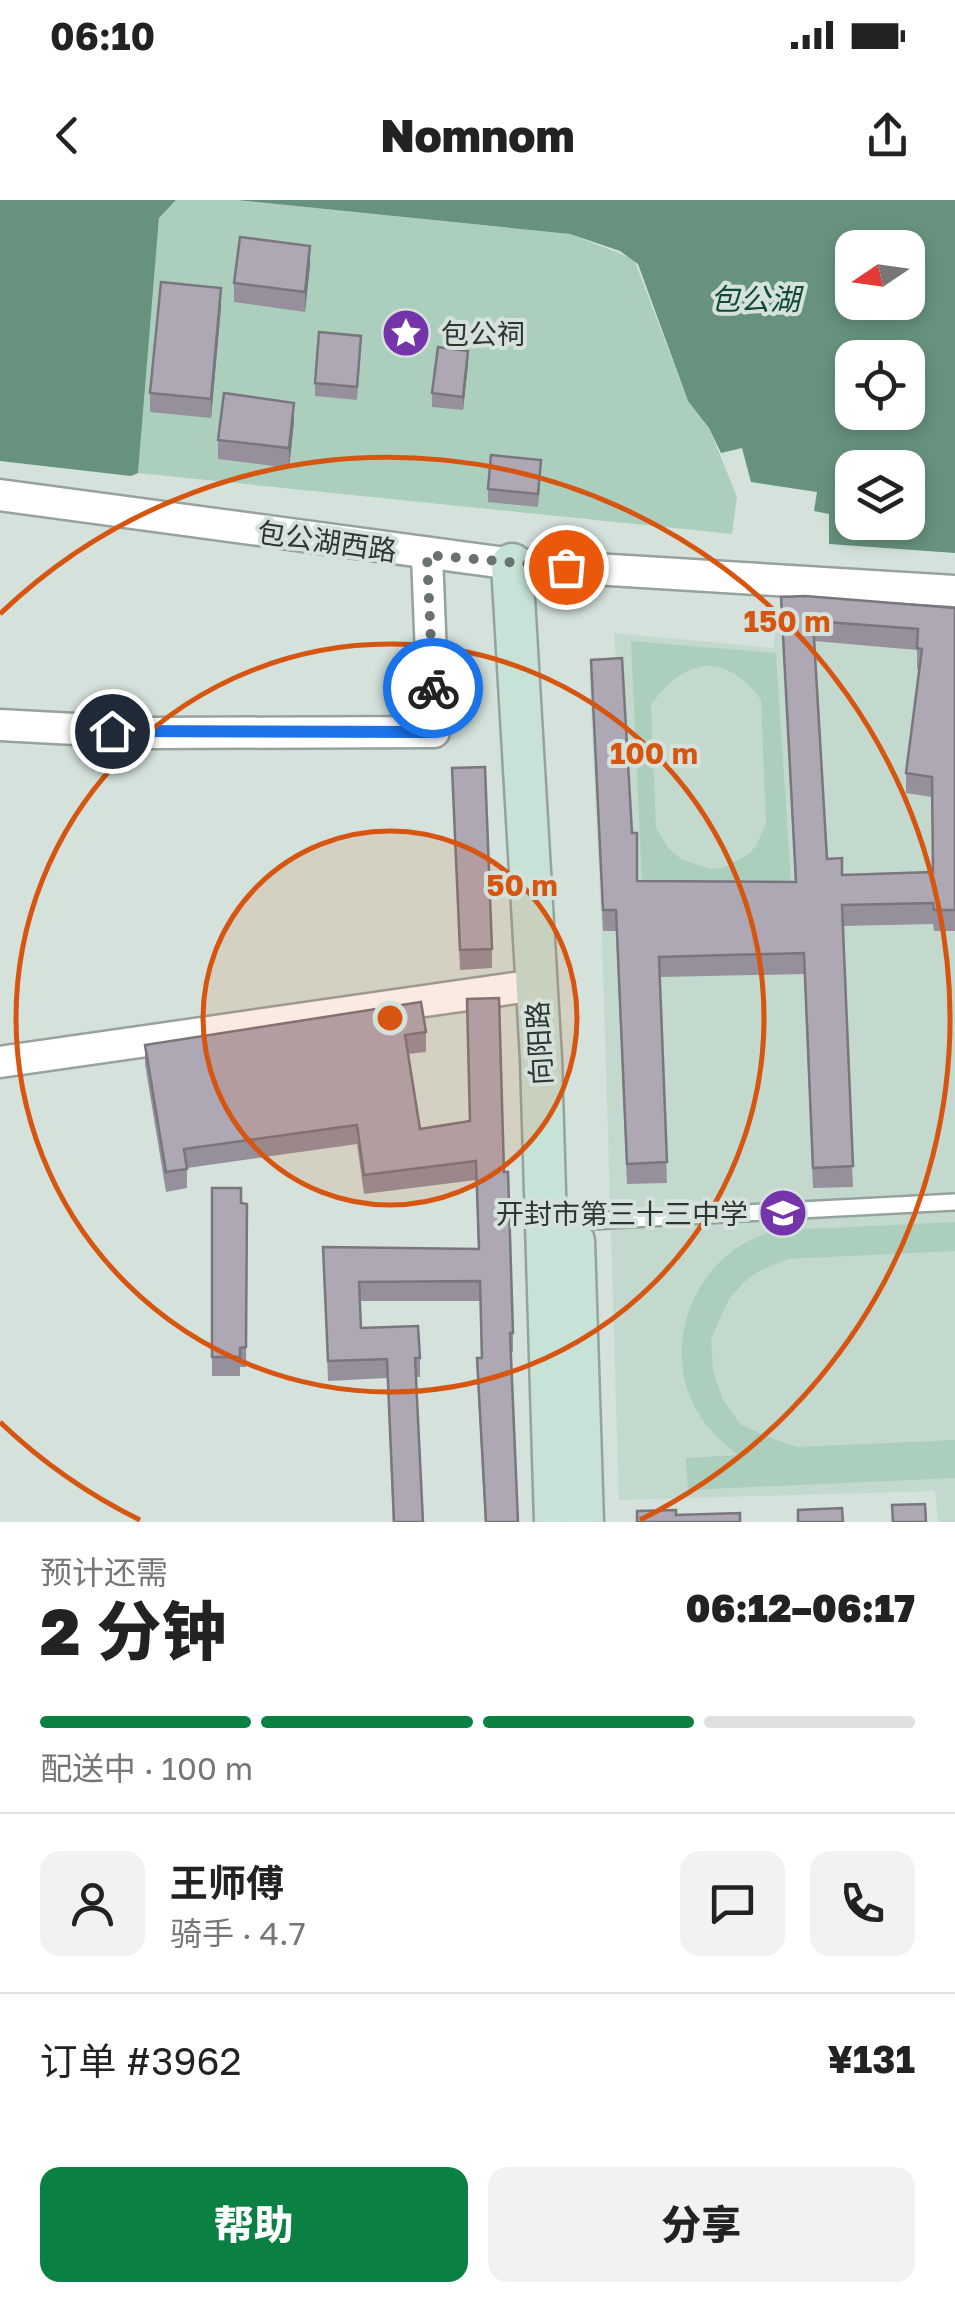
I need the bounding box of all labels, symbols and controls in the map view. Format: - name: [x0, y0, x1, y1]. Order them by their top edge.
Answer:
- text: 06:10: [50, 13, 155, 58]
- icon: back: [40, 108, 95, 163]
- text: Nomnom: [380, 108, 575, 162]
- icon: share: [860, 108, 915, 163]
- north arrow: [835, 230, 925, 320]
- map controls: [835, 230, 925, 540]
- water label: 包公湖: [710, 281, 804, 317]
- place icon: 包公祠: [380, 307, 432, 359]
- place label: 包公祠: [441, 317, 525, 350]
- button: locate: [835, 340, 925, 430]
- button: layers: [835, 450, 925, 540]
- street label: 包公湖西路: [255, 515, 399, 567]
- pin: [524, 525, 609, 610]
- icon: bag: [539, 540, 594, 595]
- text: 150 m: [744, 603, 831, 639]
- courier: [383, 638, 483, 738]
- icon: bike: [406, 661, 461, 716]
- pin: [70, 689, 155, 774]
- icon: home: [85, 704, 140, 759]
- text: 100 m: [610, 735, 698, 771]
- text: 50 m: [486, 867, 558, 903]
- centre of rings: [372, 1000, 408, 1036]
- street label: 向阳路: [520, 1000, 558, 1086]
- school or university icon: 开封市第三十三中学: [757, 1187, 809, 1239]
- place label: 开封市第三十三中学: [496, 1197, 748, 1230]
- text: 预计还需: [40, 1553, 168, 1591]
- text: 06:12–06:17: [686, 1585, 915, 1630]
- text: 2 分钟: [40, 1591, 227, 1669]
- text: 配送中 · 100 m: [40, 1749, 253, 1787]
- button: person: [40, 1851, 145, 1956]
- button: chat: [680, 1851, 785, 1956]
- button: phone: [810, 1851, 915, 1956]
- text: 王师傅: [170, 1860, 284, 1905]
- text: 骑手 · 4.7: [170, 1914, 306, 1952]
- text: ¥131: [828, 2036, 915, 2081]
- text: 订单 #3962: [40, 2038, 242, 2083]
- button: 帮助: [40, 2167, 468, 2282]
- button: 分享: [488, 2167, 915, 2282]

